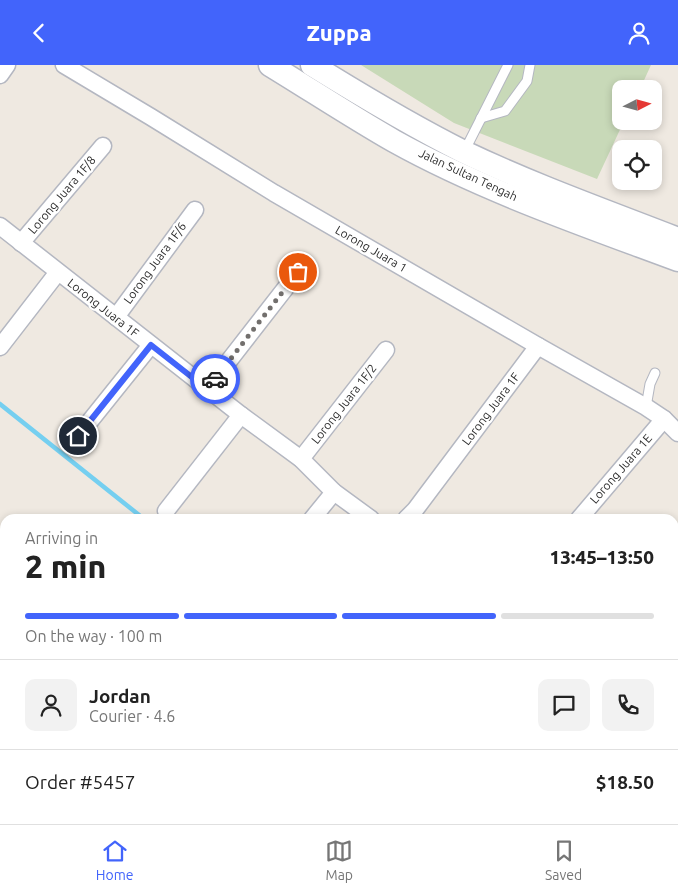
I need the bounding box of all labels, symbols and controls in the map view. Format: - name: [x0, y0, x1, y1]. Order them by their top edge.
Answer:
- icon: back: [25, 19, 53, 47]
- icon: person: [625, 19, 653, 47]
- text: Zuppa: [306, 20, 372, 45]
- north arrow: [612, 80, 662, 130]
- map controls: [612, 80, 662, 190]
- button: locate: [612, 140, 662, 190]
- street label: Jalan Sultan Tengah: [417, 146, 520, 203]
- street label: Lorong Juara 1F/8: [25, 153, 98, 236]
- street label: Lorong Juara 1F/6: [121, 219, 189, 306]
- street label: Lorong Juara 1: [333, 223, 409, 274]
- pin: [277, 251, 319, 293]
- icon: bag: [284, 258, 312, 286]
- street label: Lorong Juara 1F: [65, 276, 141, 339]
- courier: [190, 354, 240, 404]
- street label: Lorong Juara 1F/2: [309, 361, 379, 446]
- icon: car: [201, 365, 229, 393]
- street label: Lorong Juara 1F: [459, 370, 522, 447]
- pin: [57, 415, 99, 457]
- icon: home: [64, 422, 92, 450]
- street label: Lorong Juara 1E: [587, 431, 654, 506]
- text: Arriving in: [25, 529, 98, 547]
- text: 13:45–13:50: [549, 546, 654, 568]
- text: 2 min: [25, 548, 106, 584]
- text: On the way · 100 m: [25, 627, 162, 645]
- button: person: [25, 679, 77, 731]
- button: chat: [538, 679, 590, 731]
- button: phone: [602, 679, 654, 731]
- text: Jordan: [89, 685, 151, 707]
- text: Courier · 4.6: [89, 707, 175, 725]
- text: Order #5457: [25, 771, 135, 793]
- text: $18.50: [596, 771, 654, 793]
- tab: Home: [96, 837, 134, 883]
- tab: Map: [325, 837, 353, 883]
- tab: Saved: [545, 837, 582, 883]

